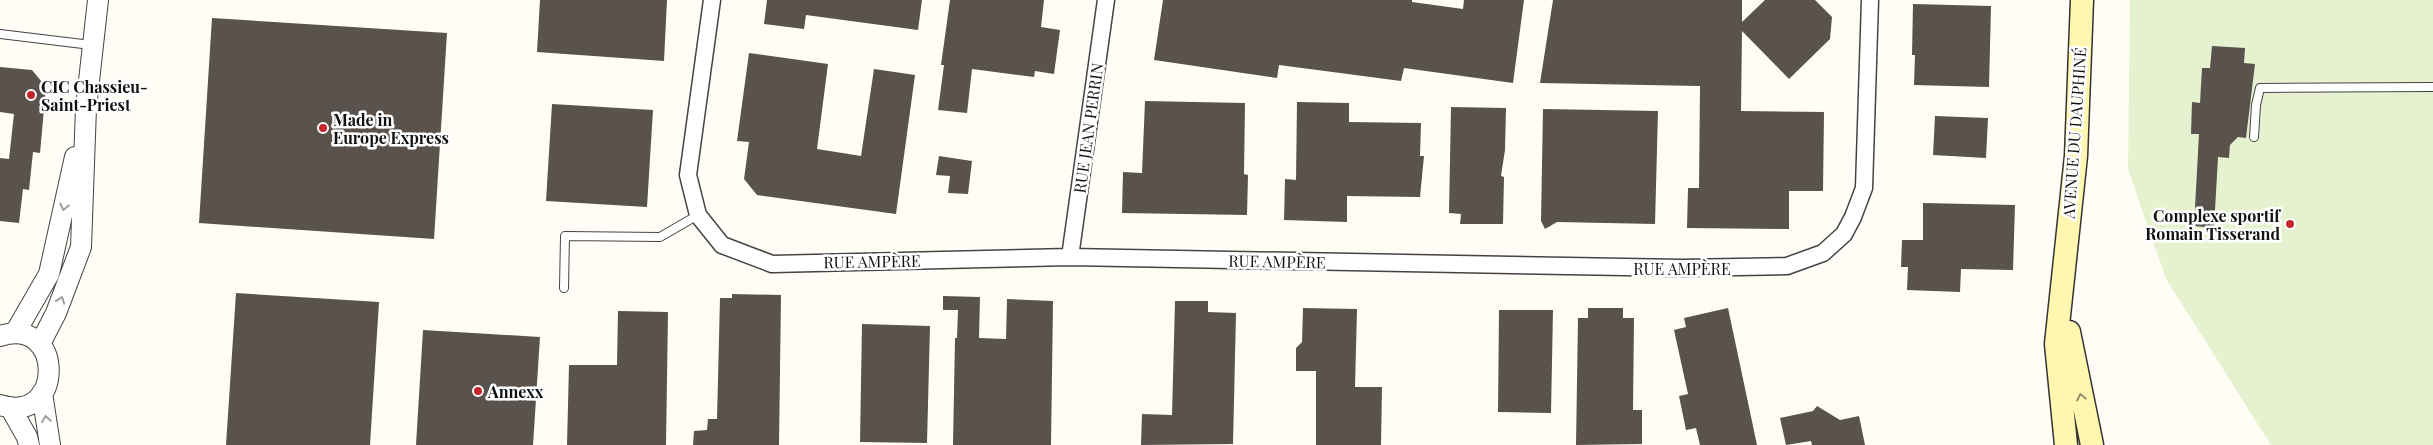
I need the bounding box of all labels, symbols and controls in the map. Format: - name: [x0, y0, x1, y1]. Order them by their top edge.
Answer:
- street label: AVENUE DU DAUPHINÉ: [2057, 47, 2090, 220]
- street label: RUE JEAN PERRIN: [1068, 61, 1108, 195]
- place label: CIC Chassieu- Saint-Priest: [41, 76, 148, 115]
- marker: CIC Chassieu- Saint-Priest: [25, 89, 37, 101]
- place label: Made in Europe Express: [333, 109, 449, 148]
- marker: Made in Europe Express: [317, 122, 329, 134]
- one-way arrow: [59, 203, 70, 212]
- place label: Complexe sportif Romain Tisserand: [2145, 205, 2281, 244]
- marker: Complexe sportif Romain Tisserand: [2284, 218, 2296, 230]
- street label: RUE AMPÈRE: [823, 250, 921, 272]
- street label: RUE AMPÈRE: [1228, 250, 1326, 272]
- street label: RUE AMPÈRE: [1633, 258, 1731, 279]
- one-way arrow: [55, 297, 65, 305]
- place label: Annexx: [487, 381, 544, 402]
- marker: Annexx: [472, 385, 484, 397]
- one-way arrow: [2077, 393, 2087, 402]
- one-way arrow: [42, 415, 52, 423]

